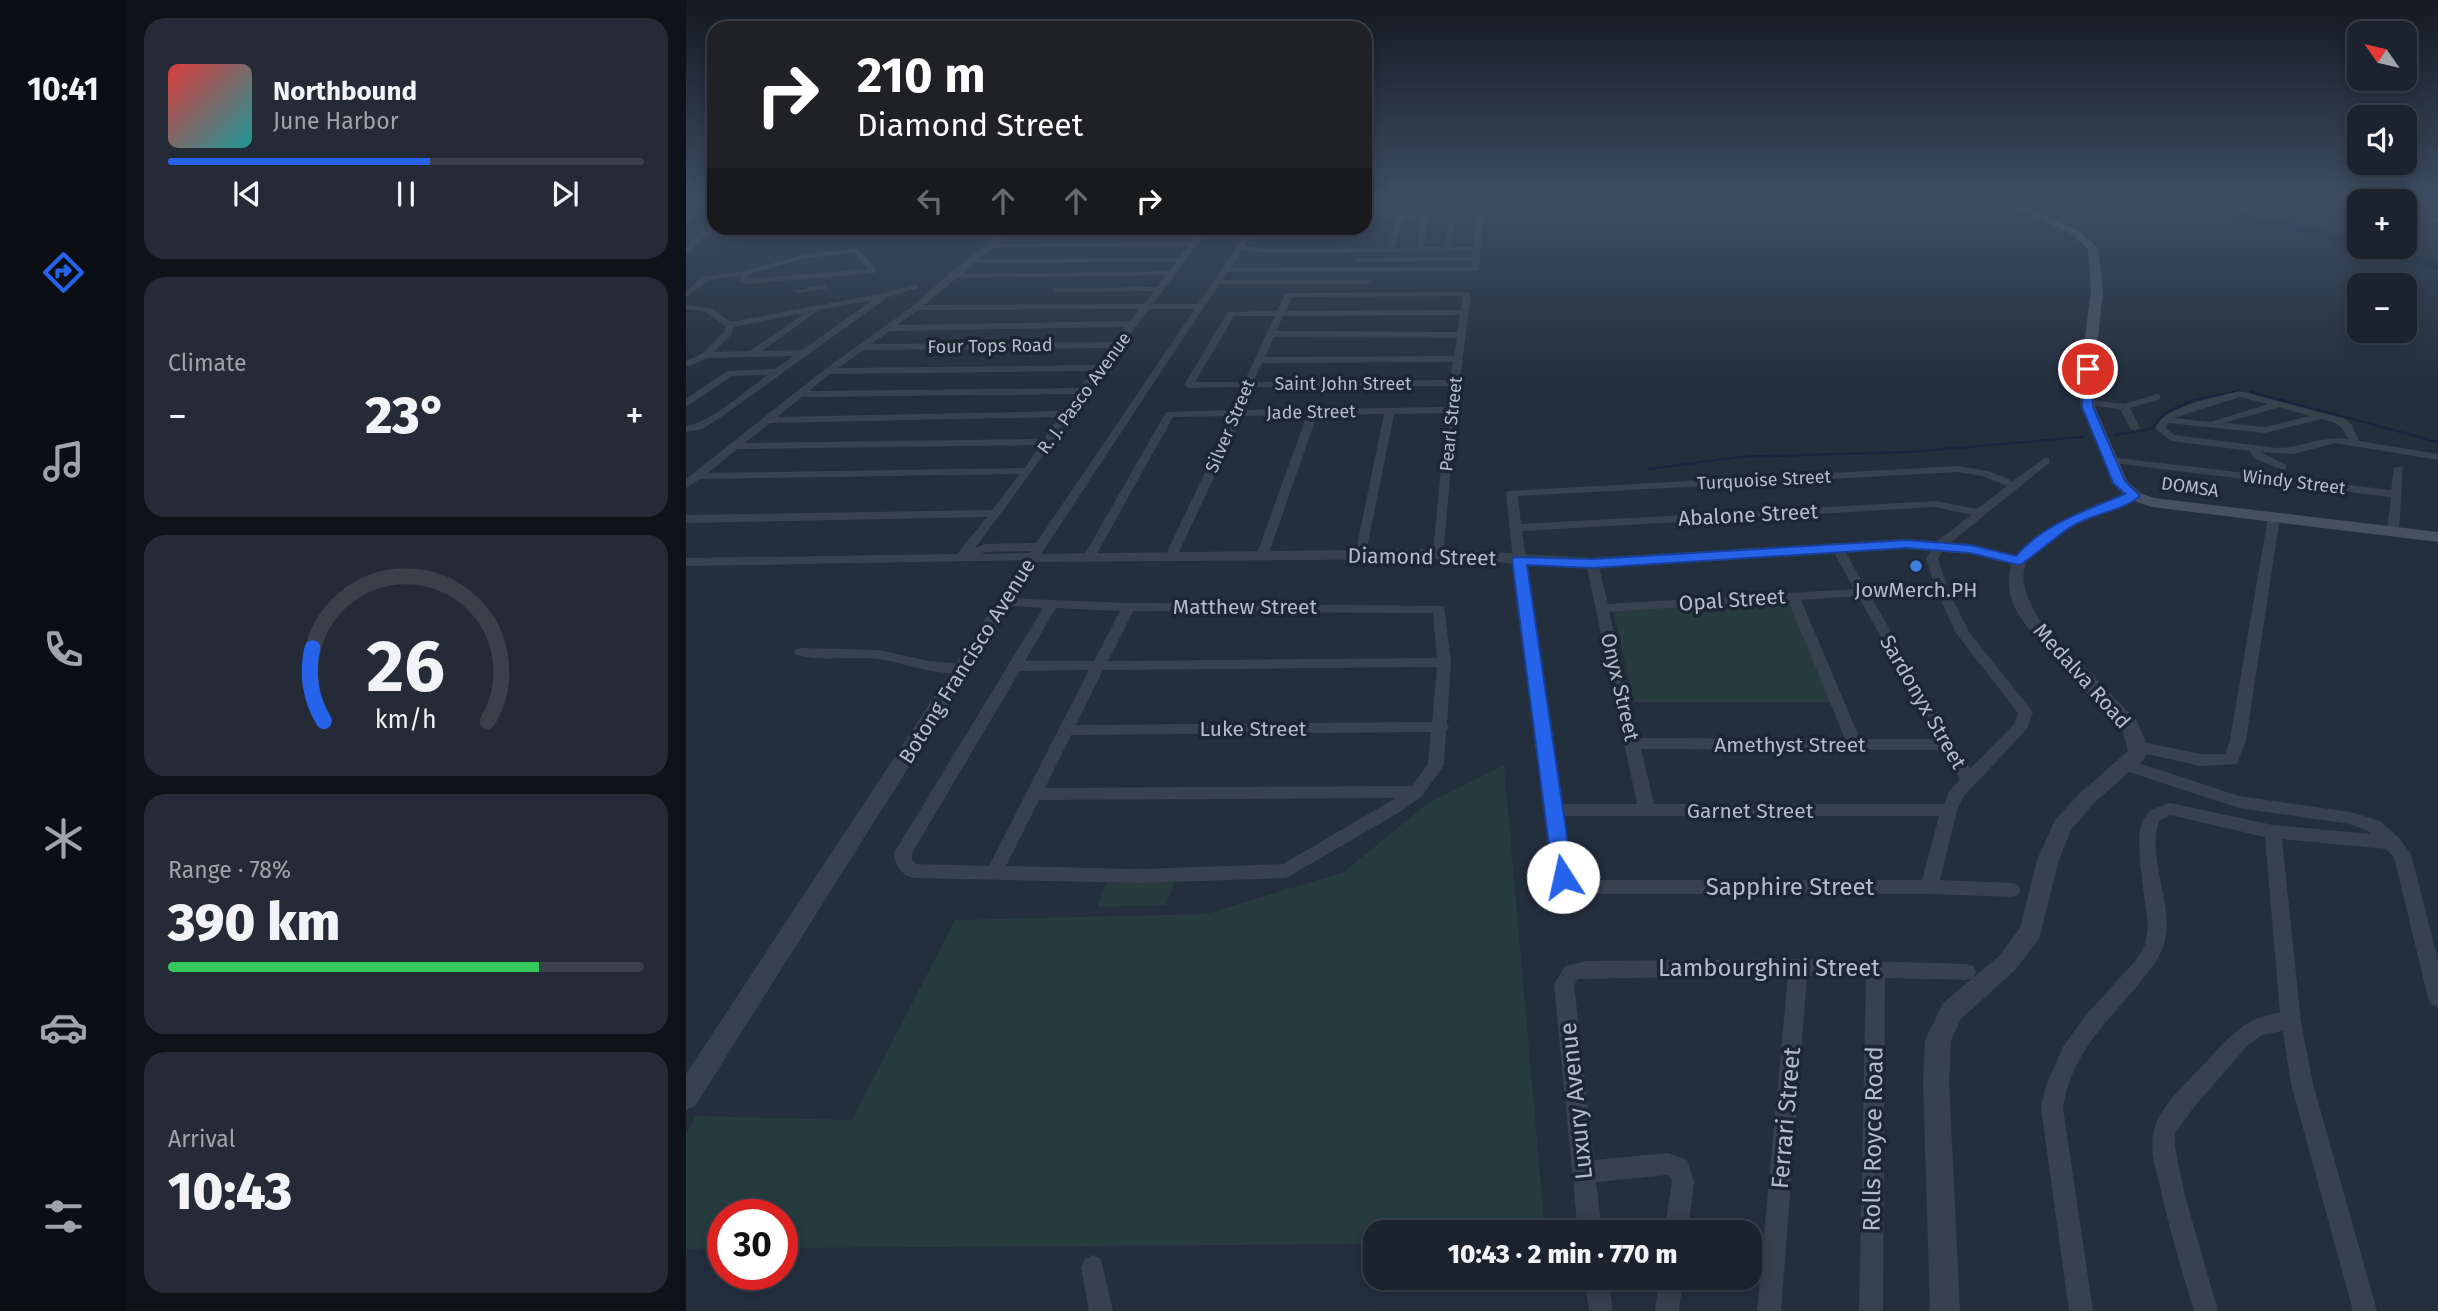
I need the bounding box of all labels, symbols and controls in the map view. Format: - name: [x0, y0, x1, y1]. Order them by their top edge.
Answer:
- north arrow: [2347, 21, 2417, 91]
- map controls: [2347, 21, 2417, 343]
- text: 210 m: [857, 46, 986, 105]
- icon: right: [742, 49, 833, 140]
- text: 10:41: [27, 70, 99, 108]
- text: Northbound: [273, 76, 417, 107]
- button: sound: [2347, 105, 2417, 175]
- text: Diamond Street: [857, 106, 1083, 144]
- text: June Harbor: [273, 107, 399, 135]
- icon: previous: [228, 175, 266, 213]
- icon: pause: [387, 175, 425, 213]
- icon: next: [546, 175, 584, 213]
- icon: left: [911, 182, 949, 220]
- icon: ahead: [984, 182, 1022, 220]
- icon: ahead: [1057, 182, 1095, 220]
- icon: right: [1130, 182, 1168, 220]
- button: +: [2347, 189, 2417, 259]
- icon: directions: [39, 248, 88, 297]
- button: −: [2347, 273, 2417, 343]
- street label: R. J. Pasco Avenue: [1032, 328, 1136, 458]
- street label: Four Tops Road: [927, 334, 1053, 358]
- pin: [2058, 339, 2118, 399]
- text: Climate: [168, 349, 247, 377]
- icon: arrive: [2069, 350, 2107, 388]
- street label: Saint John Street: [1274, 373, 1412, 395]
- street label: Pearl Street: [1435, 375, 1467, 472]
- street label: Silver Street: [1201, 376, 1260, 476]
- text: 23°: [365, 384, 447, 447]
- text: −: [168, 393, 187, 439]
- text: +: [625, 393, 644, 439]
- street label: Jade Street: [1266, 400, 1356, 424]
- icon: music: [39, 437, 88, 486]
- street label: Turquoise Street: [1696, 465, 1832, 494]
- street label: Windy Street: [2241, 465, 2347, 499]
- street label: DOMSA: [2160, 472, 2221, 502]
- street label: Abalone Street: [1677, 498, 1819, 532]
- street label: Diamond Street: [1348, 543, 1497, 571]
- street label: Botong Francisco Avenue: [893, 554, 1041, 768]
- marker: JowMerch.PH: [1908, 558, 1924, 574]
- place label: JowMerch.PH: [1855, 577, 1977, 603]
- street label: Opal Street: [1678, 583, 1787, 617]
- street label: Matthew Street: [1173, 594, 1318, 620]
- street label: Medalva Road: [2028, 618, 2136, 734]
- text: 26: [367, 624, 445, 711]
- icon: phone: [39, 625, 88, 674]
- street label: Sardonyx Street: [1874, 630, 1972, 774]
- street label: Onyx Street: [1595, 631, 1645, 744]
- text: km/h: [375, 705, 437, 735]
- street label: Luke Street: [1200, 716, 1307, 742]
- street label: Amethyst Street: [1714, 732, 1866, 758]
- street label: Garnet Street: [1687, 798, 1814, 824]
- icon: climate: [39, 814, 88, 863]
- position arrow: [1526, 840, 1600, 914]
- text: Range · 78%: [168, 856, 291, 884]
- street label: Sapphire Street: [1706, 873, 1875, 901]
- text: 390 km: [168, 891, 340, 954]
- street label: Lambourghini Street: [1658, 954, 1880, 982]
- icon: car: [39, 1003, 88, 1052]
- street label: Luxury Avenue: [1554, 1021, 1598, 1181]
- street label: Ferrari Street: [1766, 1046, 1806, 1190]
- street label: Rolls Royce Road: [1857, 1046, 1889, 1232]
- text: Arrival: [168, 1125, 235, 1153]
- text: 10:43: [168, 1160, 292, 1223]
- icon: filters: [39, 1192, 88, 1241]
- speed limit sign: 30: [707, 1199, 798, 1290]
- text: 10:43 · 2 min · 770 m: [1448, 1239, 1677, 1270]

